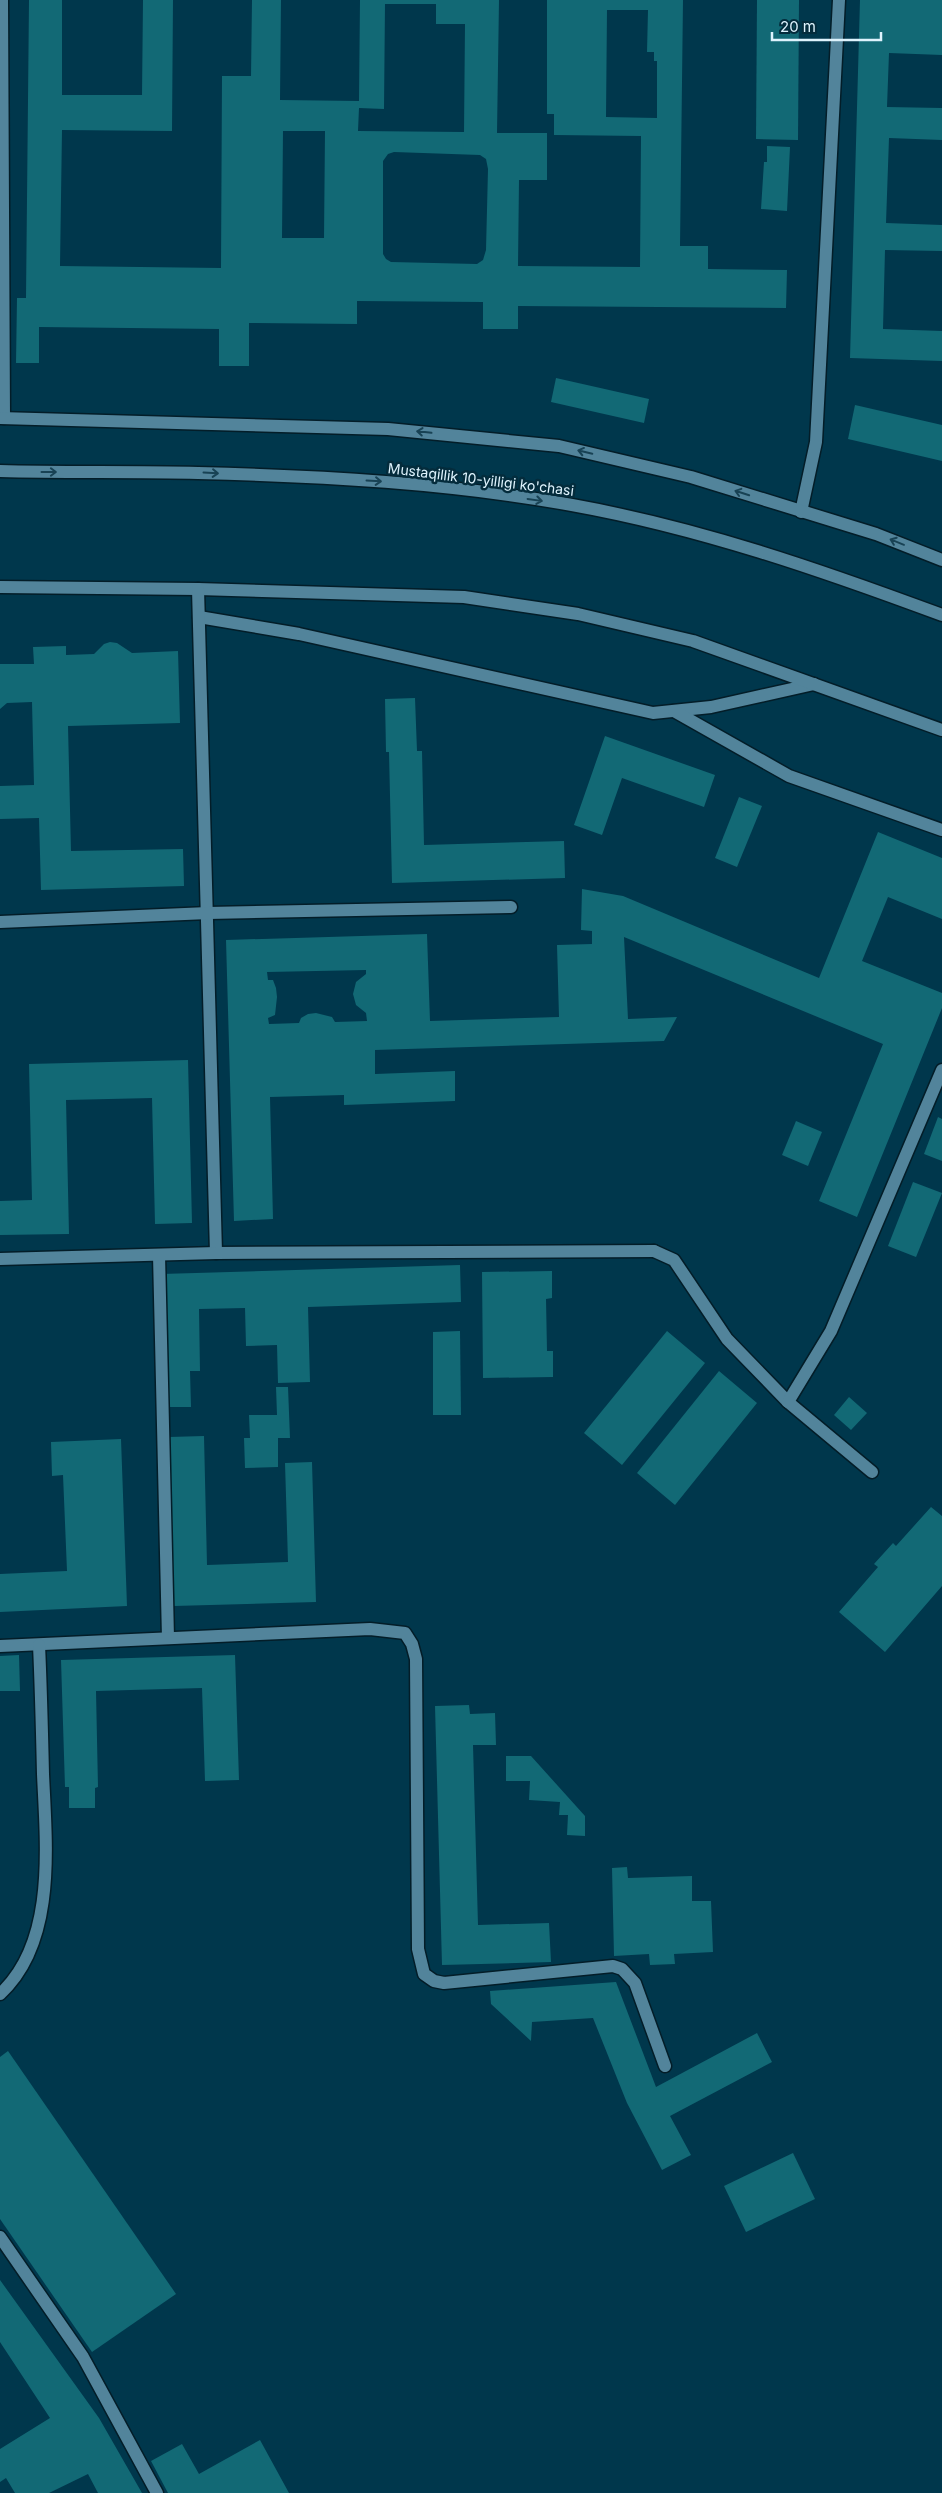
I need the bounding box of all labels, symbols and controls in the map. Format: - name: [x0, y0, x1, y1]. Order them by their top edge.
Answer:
- scale bar: [772, 10, 881, 42]
- text: 20 m: [780, 17, 816, 36]
- one-way arrow: [416, 427, 432, 437]
- one-way arrow: [577, 447, 593, 456]
- street label: Mustaqillik 10-yilligi ko'chasi: [387, 459, 575, 499]
- one-way arrow: [40, 467, 56, 477]
- one-way arrow: [203, 469, 219, 478]
- one-way arrow: [365, 476, 381, 486]
- one-way arrow: [734, 488, 750, 498]
- one-way arrow: [527, 495, 543, 505]
- one-way arrow: [890, 537, 905, 546]

